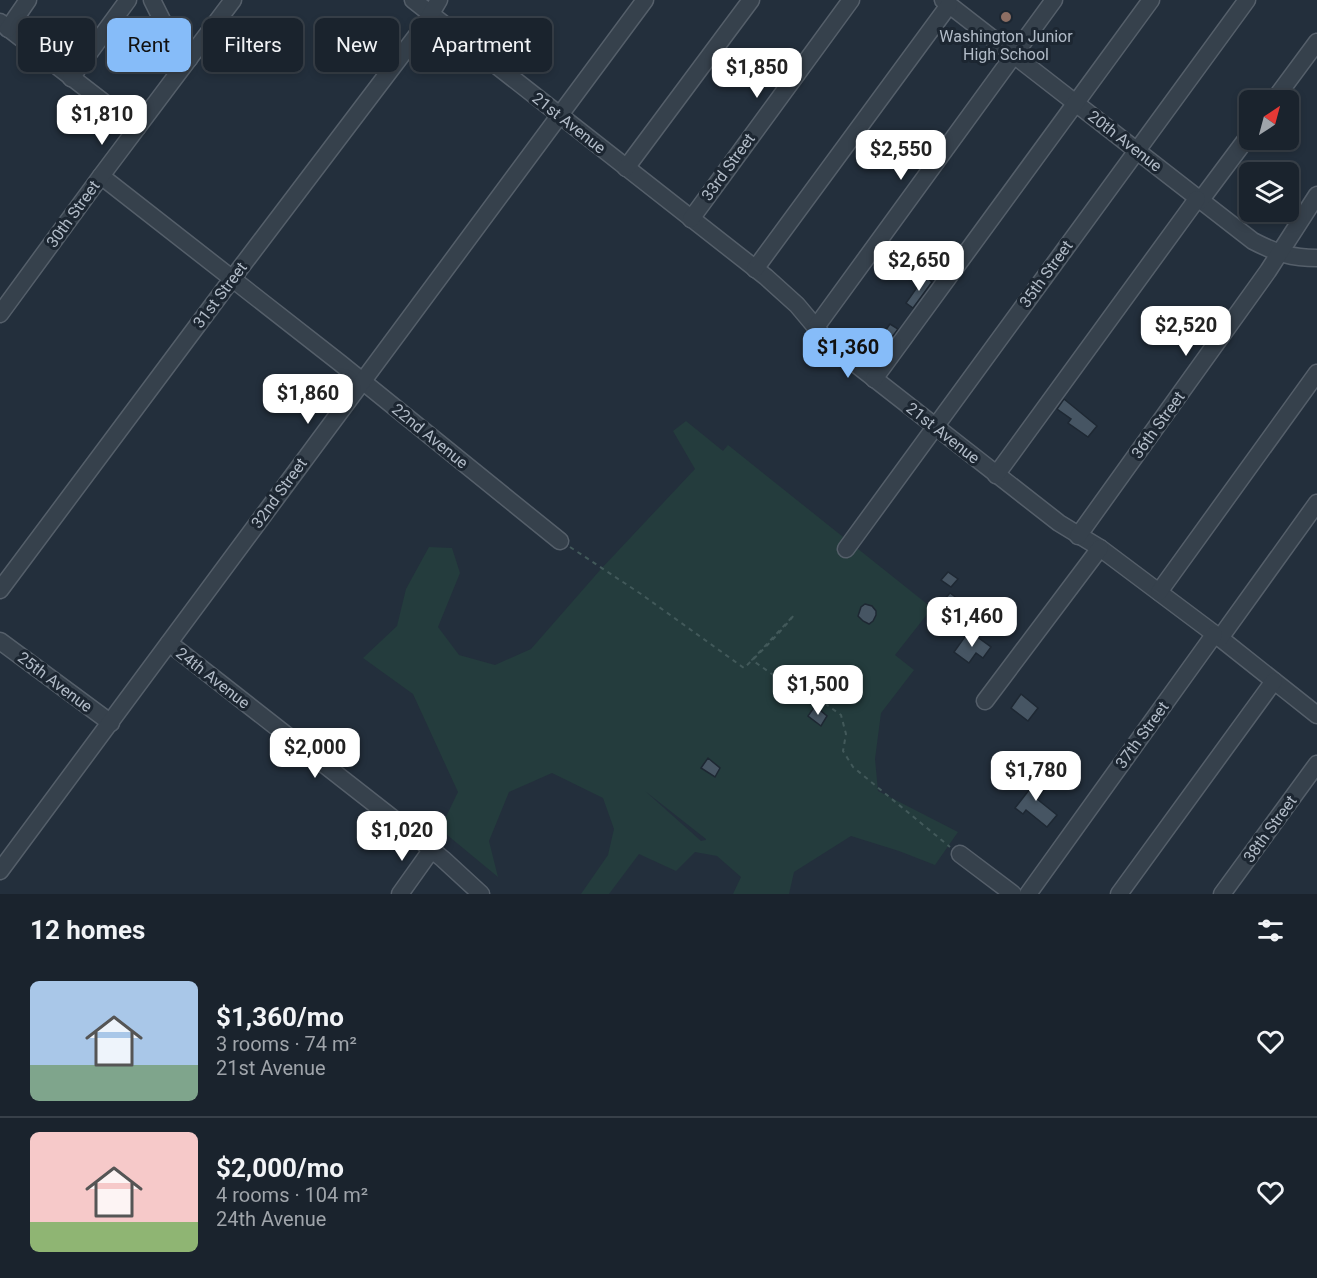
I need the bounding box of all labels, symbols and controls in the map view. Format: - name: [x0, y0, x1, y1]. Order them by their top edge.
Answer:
- marker: Washington Junior High School: [999, 10, 1013, 24]
- chip: Buy: [18, 18, 95, 72]
- chip: Rent: [107, 18, 191, 72]
- chip: Filters: [203, 18, 303, 72]
- chip: New: [315, 18, 399, 72]
- chip: Apartment: [411, 18, 552, 72]
- place label: Washington Junior High School: [939, 27, 1073, 64]
- pin: $1,850: [708, 48, 806, 99]
- text: $1,850: [726, 55, 788, 79]
- street label: 21st Avenue: [529, 88, 609, 158]
- north arrow: [1239, 90, 1299, 150]
- map controls: [1239, 90, 1299, 222]
- pin: $1,810: [53, 95, 151, 146]
- text: $1,810: [71, 102, 133, 126]
- street label: 20th Avenue: [1084, 106, 1166, 176]
- street label: 33rd Street: [697, 130, 759, 204]
- pin: $2,550: [852, 130, 950, 181]
- text: $2,550: [870, 137, 932, 161]
- button: layers: [1239, 162, 1299, 222]
- street label: 30th Street: [42, 177, 104, 251]
- street label: 35th Street: [1015, 237, 1077, 311]
- pin: $2,650: [870, 241, 968, 292]
- text: $2,650: [888, 248, 950, 272]
- street label: 31st Street: [189, 258, 251, 332]
- pin: $2,520: [1137, 306, 1235, 357]
- text: $2,520: [1155, 313, 1217, 337]
- pin: $1,360: [799, 328, 897, 379]
- text: $1,360: [817, 335, 879, 359]
- pin: $1,860: [259, 374, 357, 425]
- text: $1,860: [277, 381, 339, 405]
- street label: 36th Street: [1127, 388, 1189, 462]
- street label: 21st Avenue: [903, 398, 983, 468]
- street label: 22nd Avenue: [388, 400, 472, 472]
- street label: 32nd Street: [247, 454, 311, 532]
- pin: $1,460: [923, 597, 1021, 648]
- text: $1,460: [941, 604, 1003, 628]
- street label: 24th Avenue: [172, 643, 254, 713]
- street label: 25th Avenue: [14, 648, 96, 716]
- pin: $1,500: [769, 665, 867, 716]
- text: $1,500: [787, 672, 849, 696]
- street label: 37th Street: [1111, 698, 1173, 772]
- pin: $2,000: [266, 728, 364, 779]
- text: $2,000: [284, 735, 346, 759]
- pin: $1,780: [987, 751, 1085, 802]
- text: $1,780: [1005, 758, 1067, 782]
- street label: 38th Street: [1239, 792, 1301, 866]
- pin: $1,020: [353, 811, 451, 862]
- text: $1,020: [371, 818, 433, 842]
- icon: filters: [1254, 914, 1287, 947]
- text: 12 homes: [30, 915, 145, 945]
- text: $1,360/mo: [216, 1002, 344, 1032]
- icon: home: [78, 1005, 150, 1077]
- icon: heart: [1254, 1025, 1287, 1058]
- text: 3 rooms · 74 m²: [216, 1032, 357, 1056]
- text: 21st Avenue: [216, 1056, 326, 1080]
- text: $2,000/mo: [216, 1153, 344, 1183]
- icon: home: [78, 1156, 150, 1228]
- icon: heart: [1254, 1176, 1287, 1209]
- text: 4 rooms · 104 m²: [216, 1183, 368, 1207]
- text: 24th Avenue: [216, 1207, 326, 1231]

